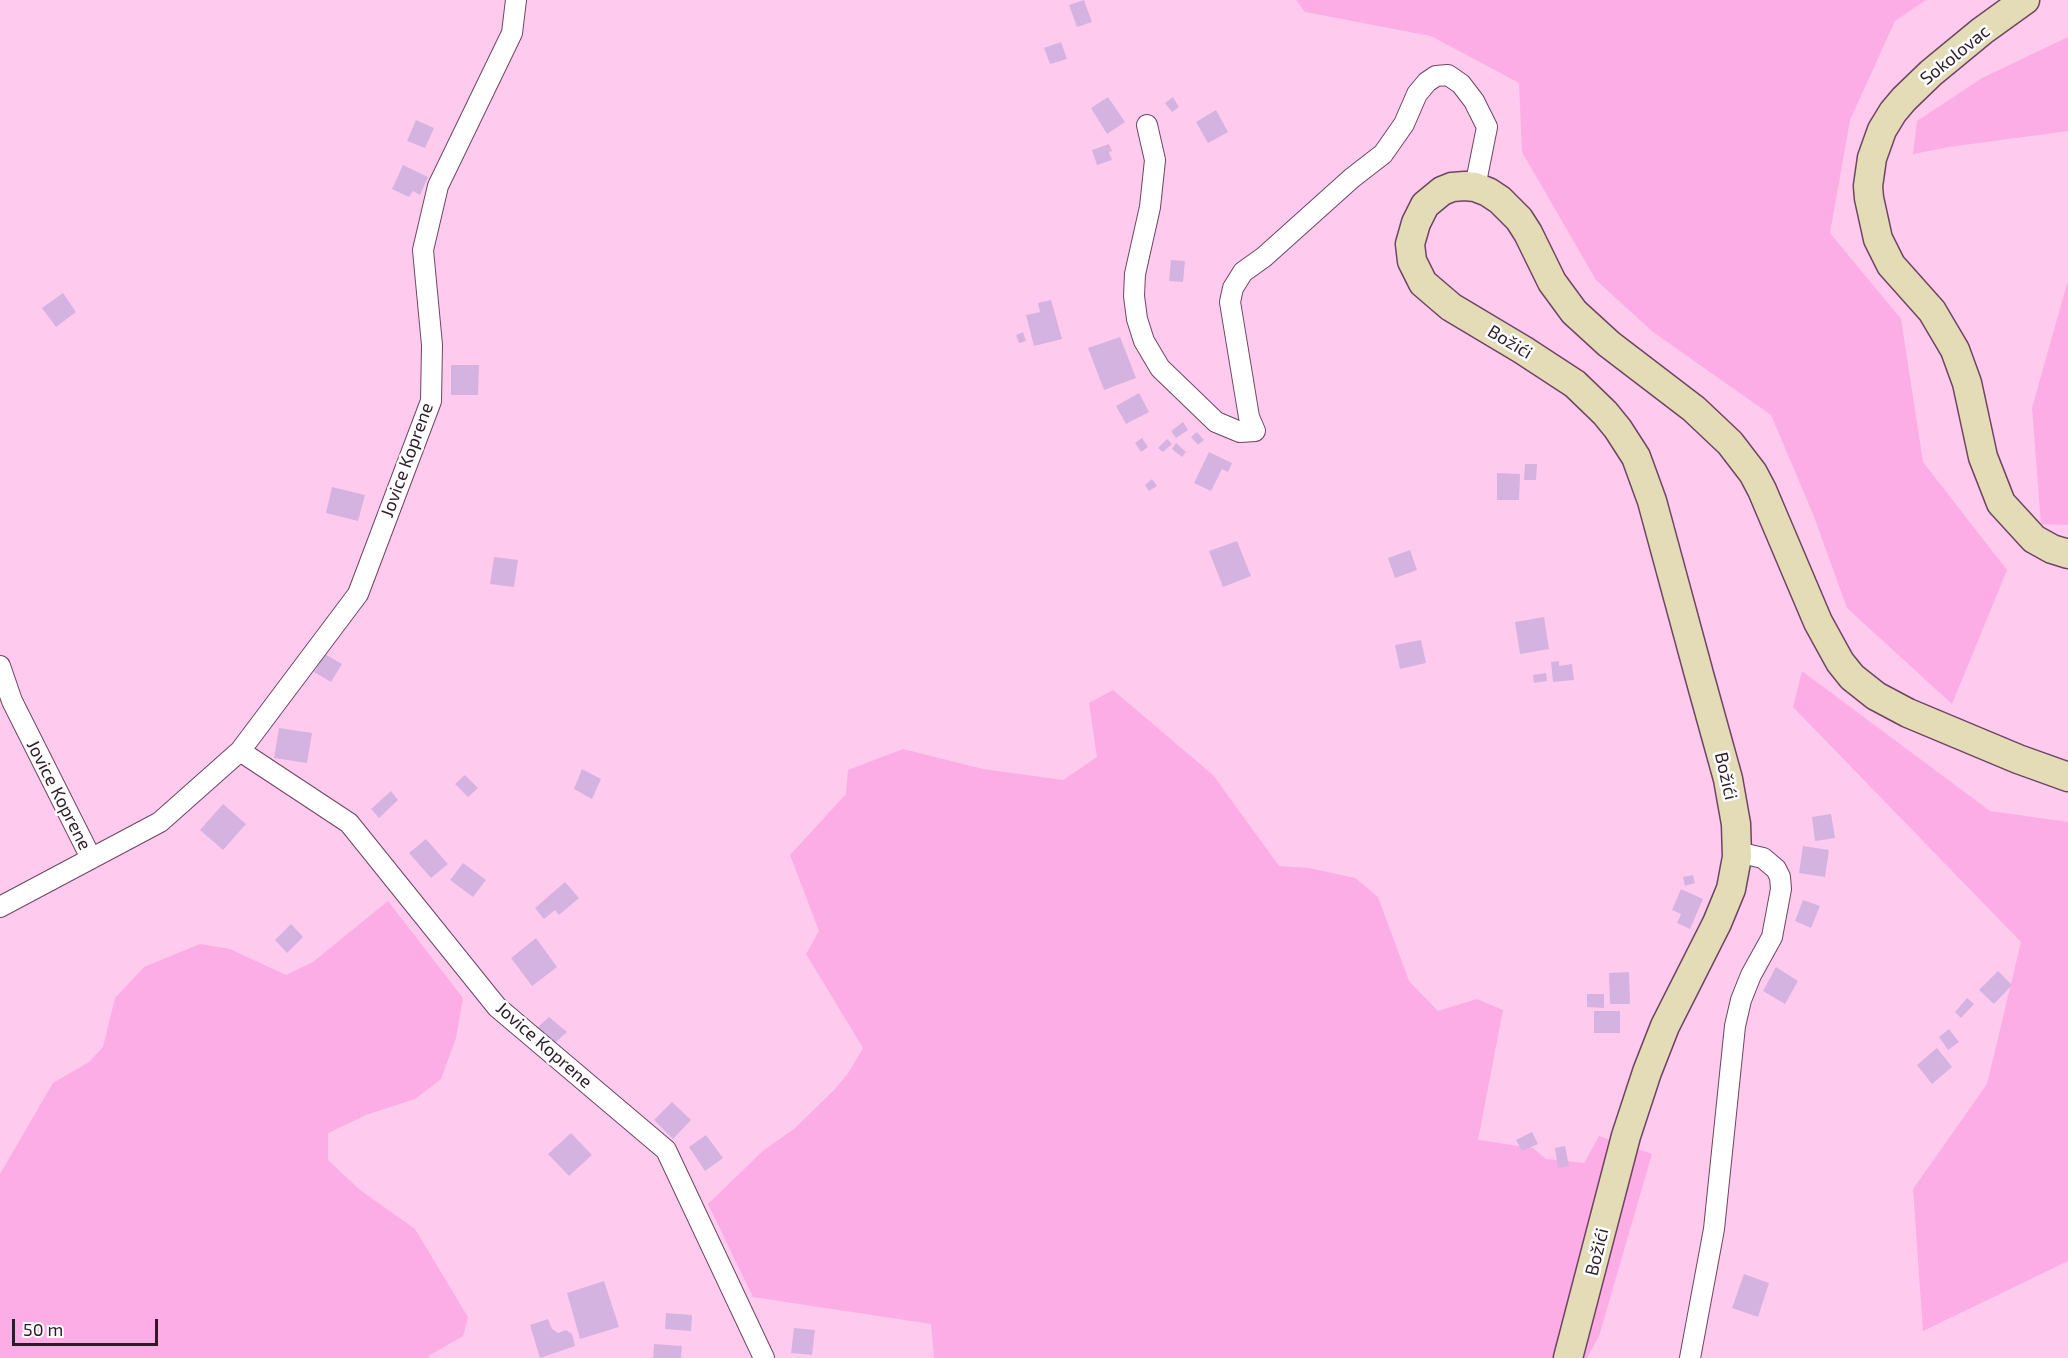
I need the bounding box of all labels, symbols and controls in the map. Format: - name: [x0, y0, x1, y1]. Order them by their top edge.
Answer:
- street label: Sokolovac: [1916, 20, 1994, 90]
- street label: Božići: [1484, 320, 1536, 364]
- street label: Jovice Koprene: [376, 400, 438, 520]
- street label: Jovice Koprene: [22, 736, 96, 854]
- street label: Božići: [1710, 750, 1742, 802]
- street label: Jovice Koprene: [491, 997, 597, 1093]
- street label: Božići: [1581, 1226, 1613, 1278]
- scale bar: [15, 1307, 160, 1345]
- text: 50 m: [23, 1318, 63, 1340]

